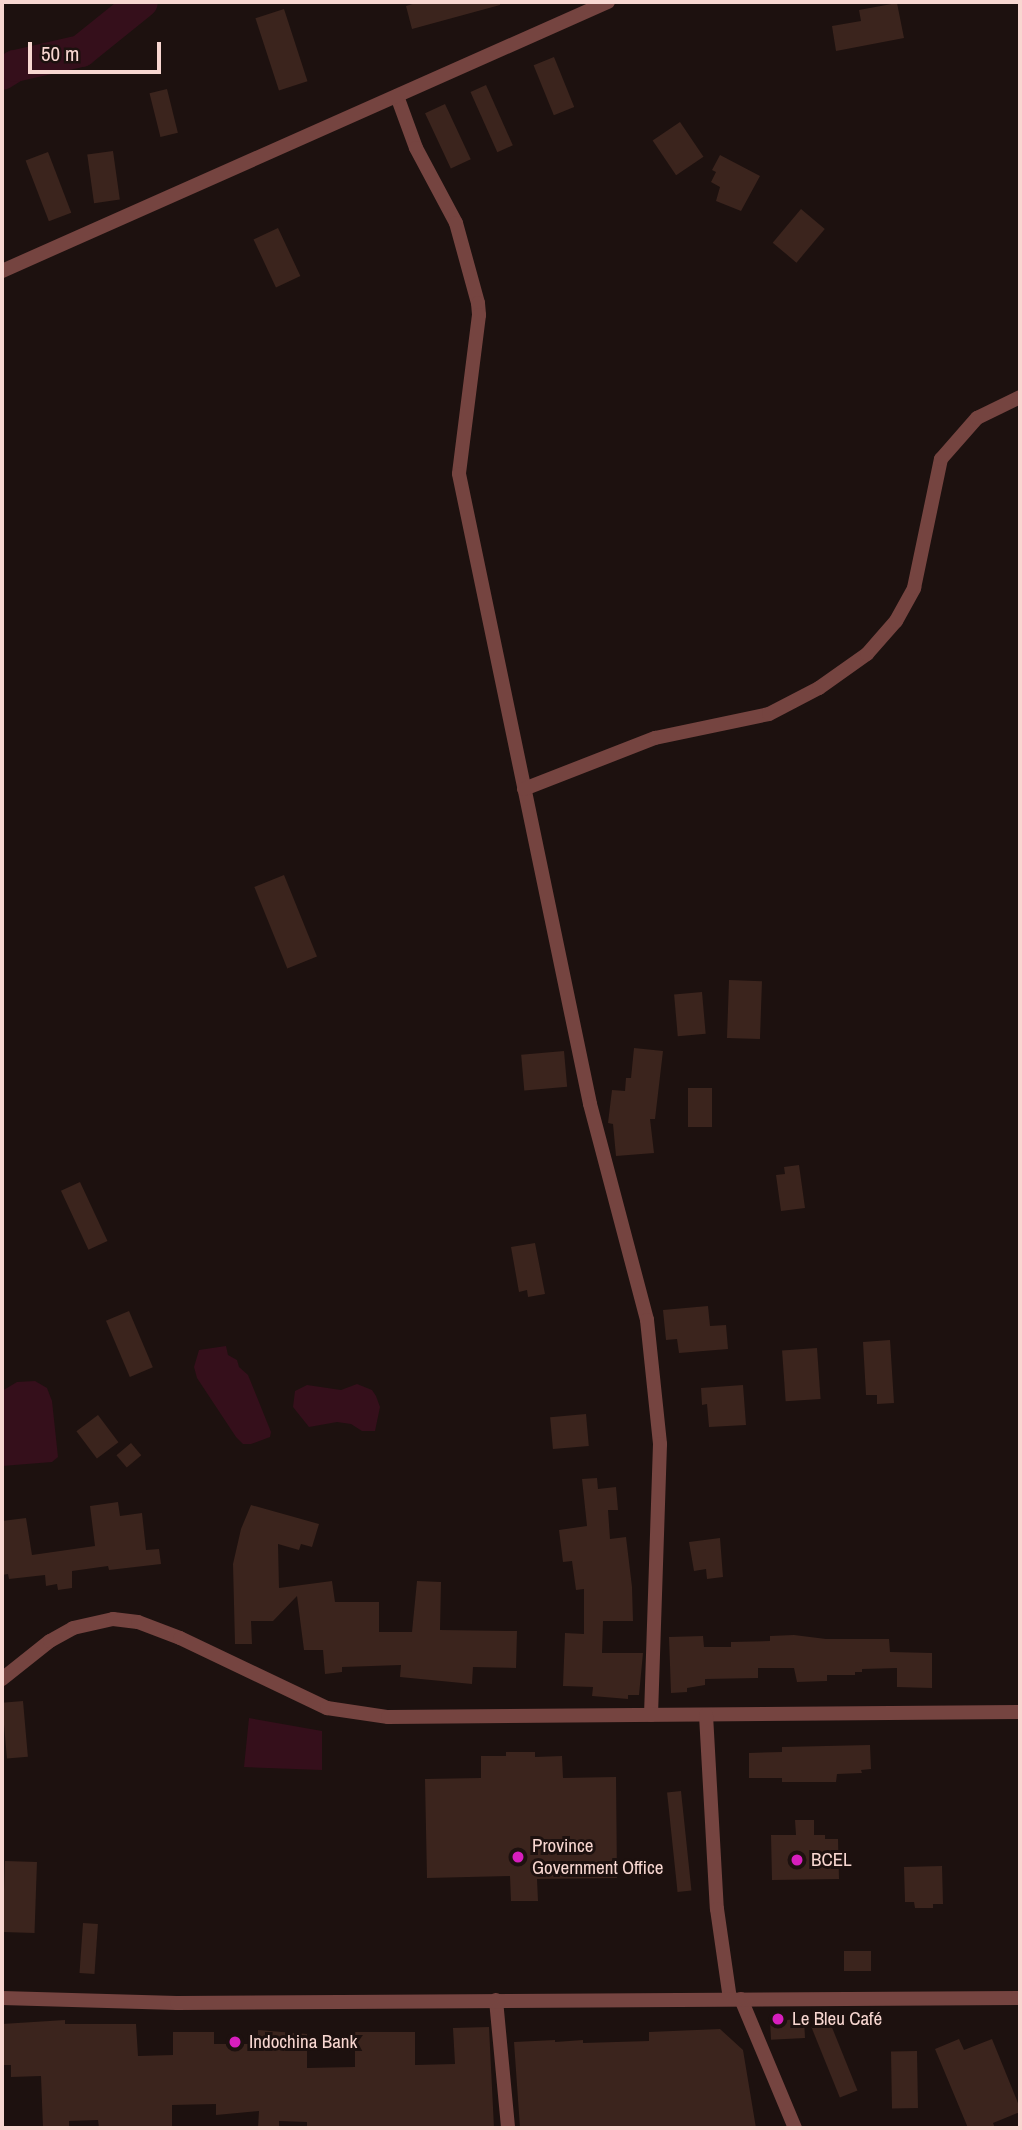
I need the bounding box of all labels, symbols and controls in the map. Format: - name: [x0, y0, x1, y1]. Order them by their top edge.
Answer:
- scale bar: [32, 28, 164, 72]
- text: 50 m: [41, 39, 79, 68]
- place label: Province Government Office: [532, 1835, 663, 1879]
- marker: Province Government Office: [510, 1849, 526, 1865]
- place label: BCEL: [811, 1849, 852, 1871]
- marker: BCEL: [789, 1852, 805, 1868]
- place label: Le Bleu Café: [792, 2008, 882, 2030]
- marker: Le Bleu Café: [770, 2011, 786, 2027]
- place label: Indochina Bank: [249, 2031, 357, 2053]
- marker: Indochina Bank: [227, 2034, 243, 2050]

